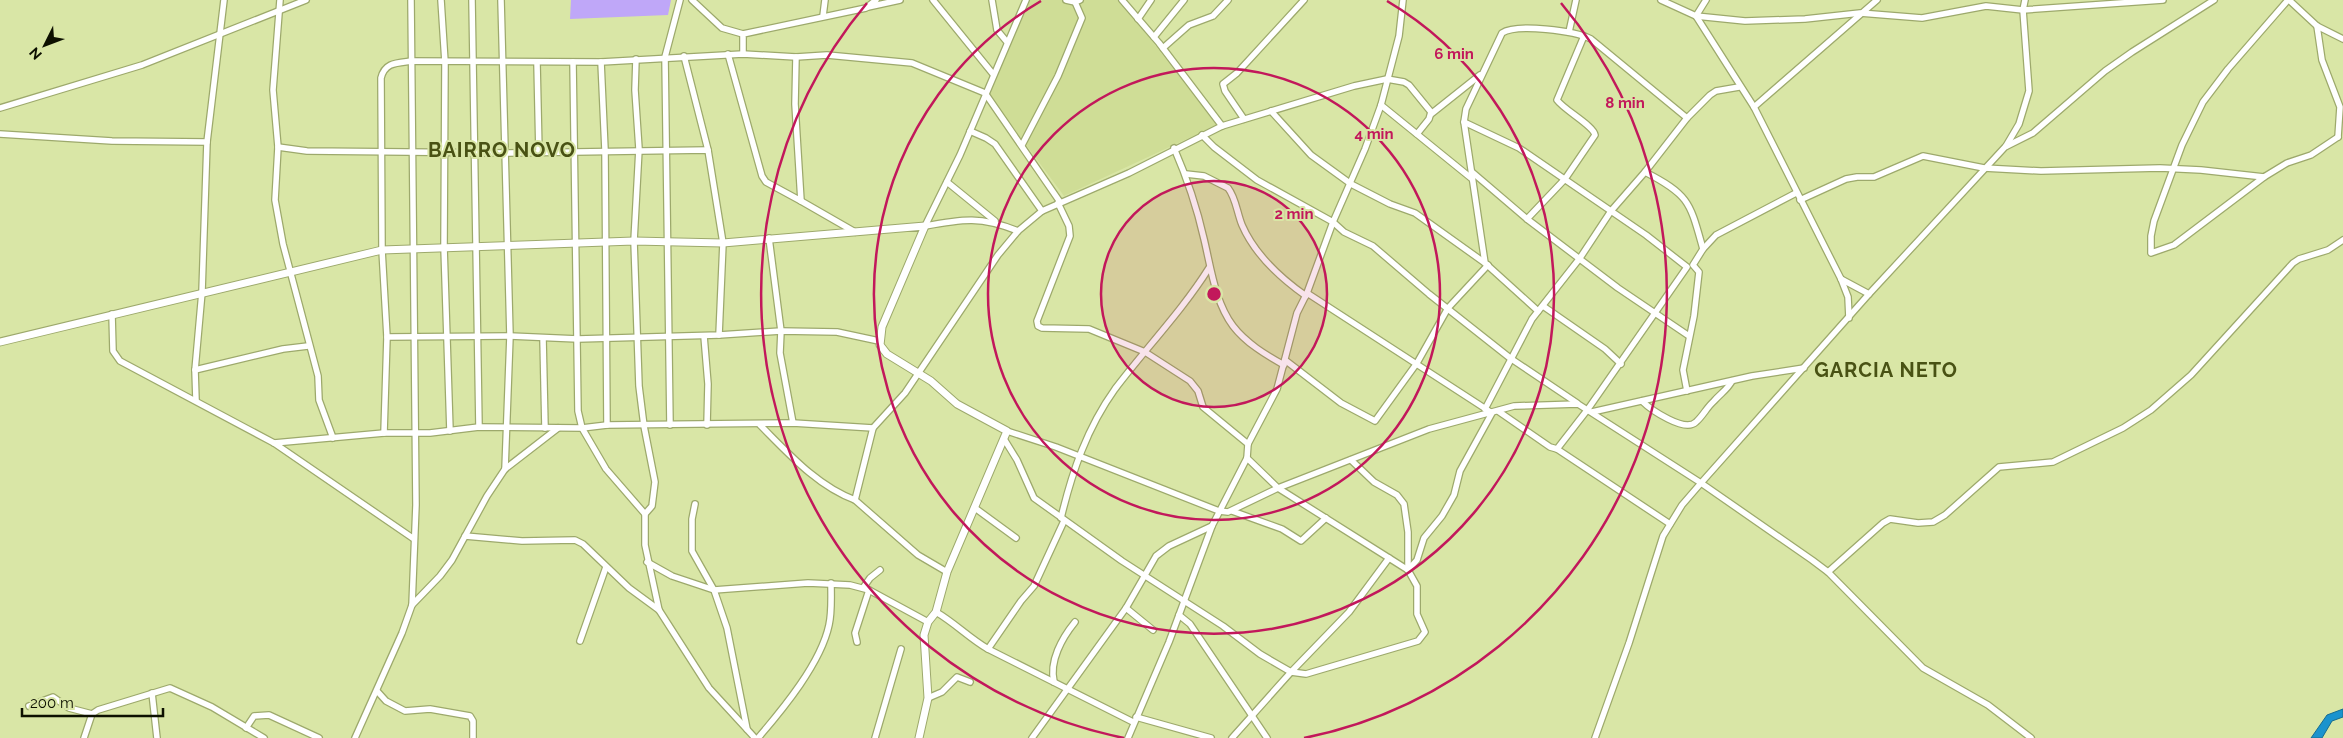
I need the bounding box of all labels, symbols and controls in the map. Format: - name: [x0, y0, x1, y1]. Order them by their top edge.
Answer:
- north arrow: [20, 20, 70, 70]
- text: N: [26, 44, 45, 63]
- text: 6 min: [1434, 45, 1474, 63]
- text: 8 min: [1605, 94, 1645, 112]
- text: 4 min: [1354, 125, 1394, 143]
- district label: BAIRRO NOVO: [428, 138, 576, 162]
- text: 2 min: [1275, 205, 1313, 223]
- centre of rings: [1205, 285, 1223, 303]
- district label: GARCIA NETO: [1814, 358, 1958, 382]
- scale bar: [22, 686, 164, 718]
- text: 200 m: [30, 694, 74, 712]

